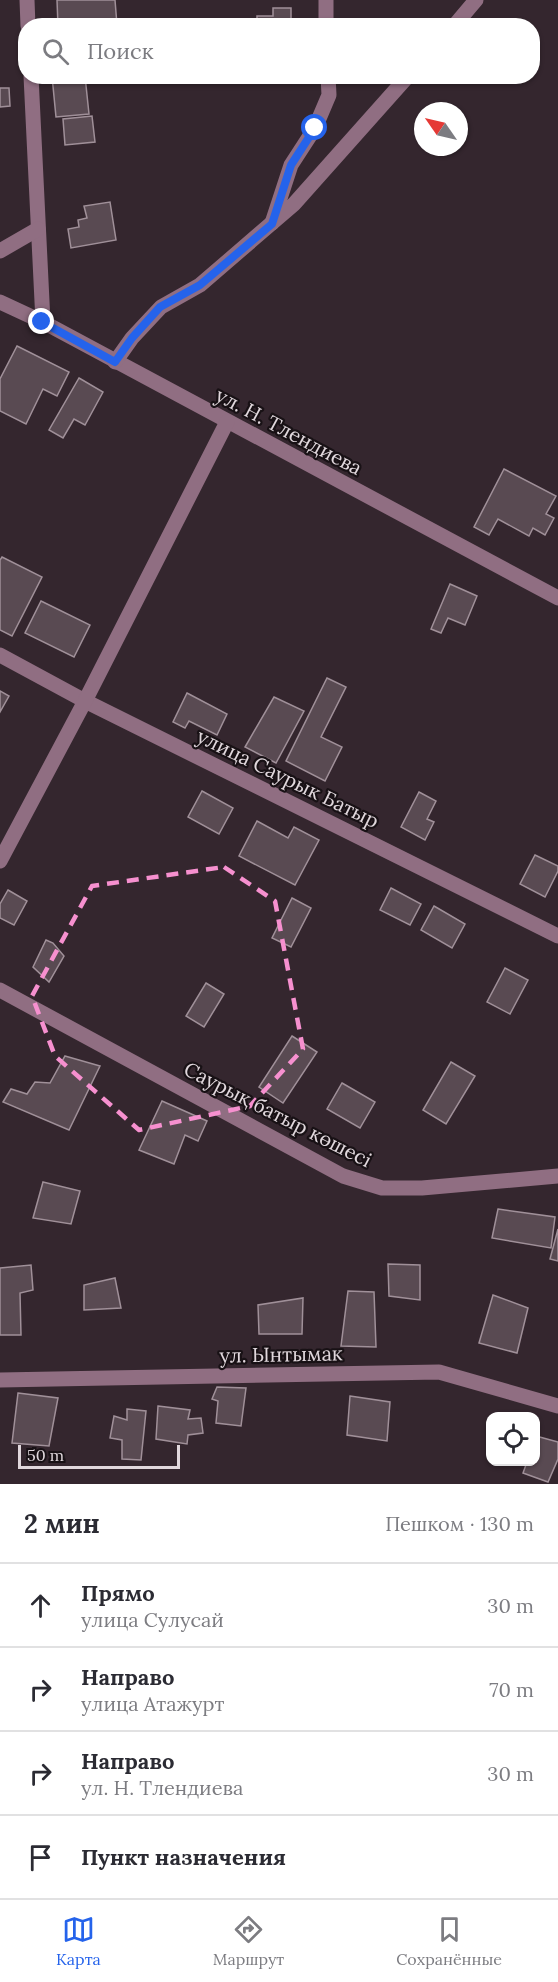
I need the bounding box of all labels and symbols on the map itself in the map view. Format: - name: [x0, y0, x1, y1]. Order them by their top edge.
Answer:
- north arrow: [414, 102, 468, 156]
- route start: [301, 114, 327, 140]
- route end: [28, 308, 54, 334]
- street label: ул. Н. Тлендиева: [212, 382, 366, 480]
- street label: улица Саурык Батыр: [193, 723, 383, 833]
- street label: Саурық батыр көшесі: [180, 1056, 376, 1172]
- street label: ул. Ынтымак: [219, 1340, 343, 1368]
- scale bar: [18, 1442, 180, 1470]

